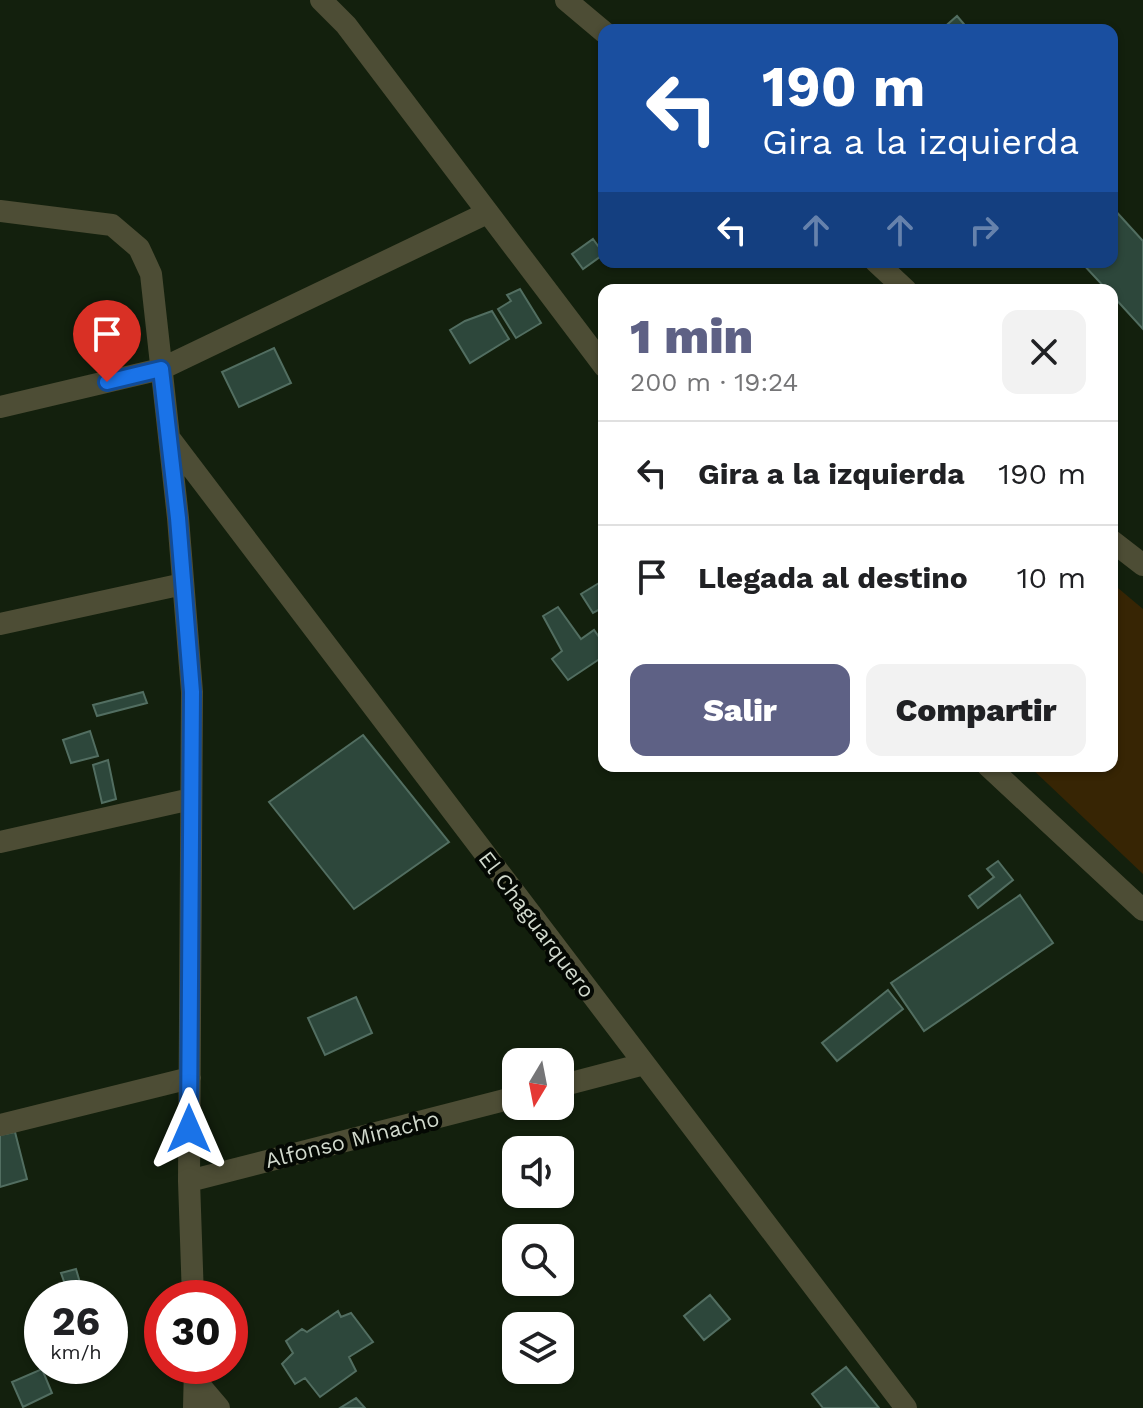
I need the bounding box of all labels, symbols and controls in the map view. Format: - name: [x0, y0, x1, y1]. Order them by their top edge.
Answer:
- text: 190 m: [762, 54, 925, 120]
- icon: left: [630, 56, 734, 160]
- text: Gira a la izquierda: [762, 121, 1079, 163]
- icon: left: [710, 208, 754, 252]
- icon: ahead: [794, 208, 838, 252]
- icon: ahead: [878, 208, 922, 252]
- icon: right: [962, 208, 1006, 252]
- pin: [73, 300, 141, 382]
- text: 1 min: [630, 308, 753, 365]
- button: close: [1002, 310, 1086, 394]
- icon: arrive: [85, 312, 129, 356]
- text: 200 m · 19:24: [630, 367, 798, 397]
- icon: left: [630, 451, 674, 495]
- text: Gira a la izquierda: [698, 456, 965, 491]
- text: 190 m: [998, 456, 1086, 491]
- icon: arrive: [630, 555, 674, 599]
- text: Llegada al destino: [698, 560, 968, 595]
- text: 10 m: [1017, 560, 1086, 595]
- button: Salir: [630, 664, 850, 756]
- button: Compartir: [866, 664, 1086, 756]
- street label: El Chaguarquero: [473, 846, 600, 1002]
- north arrow: [502, 1048, 574, 1120]
- map controls: [502, 1048, 574, 1384]
- position arrow: [147, 1087, 231, 1171]
- street label: Alfonso Minacho: [262, 1106, 442, 1173]
- button: sound: [502, 1136, 574, 1208]
- button: search: [502, 1224, 574, 1296]
- speed limit sign: 30: [144, 1280, 248, 1384]
- text: 26: [52, 1298, 100, 1345]
- button: layers: [502, 1312, 574, 1384]
- text: km/h: [50, 1340, 102, 1364]

